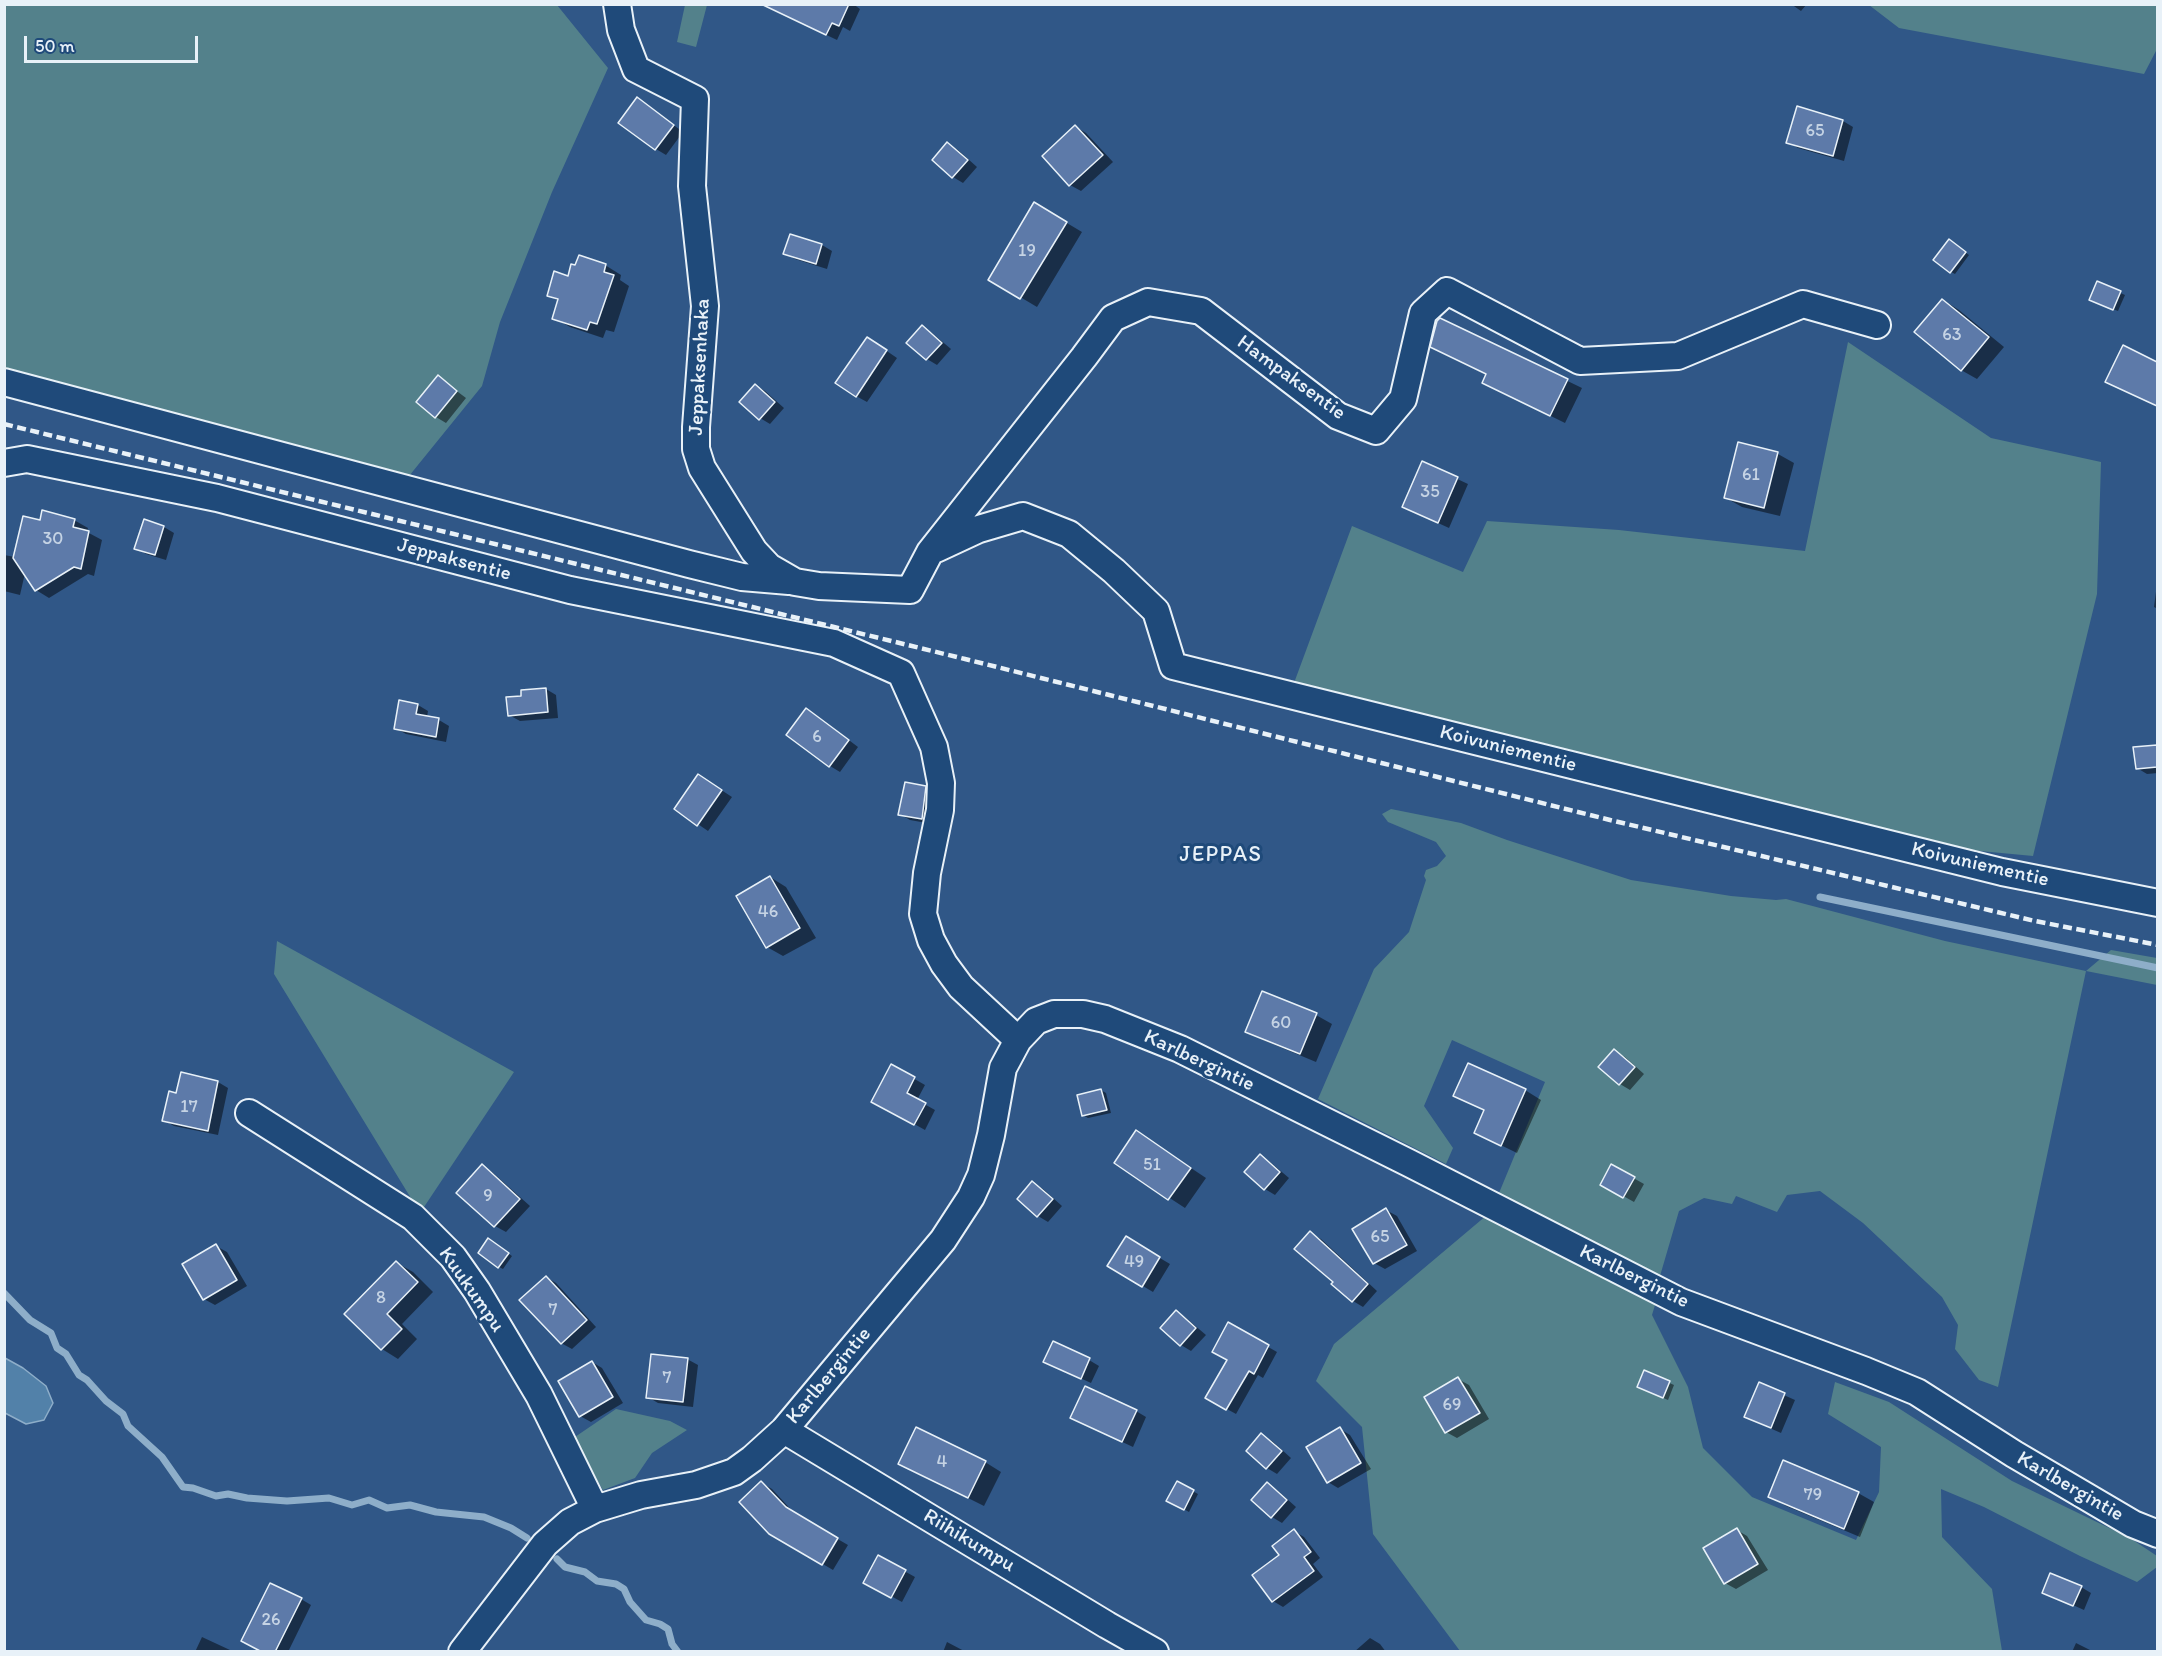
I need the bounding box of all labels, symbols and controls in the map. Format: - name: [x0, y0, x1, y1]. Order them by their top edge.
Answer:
- scale bar: [27, 24, 201, 62]
- text: 50 m: [35, 35, 75, 57]
- house number: 65: [1806, 120, 1824, 142]
- house number: 19: [1018, 240, 1036, 262]
- street label: Jeppaksenhaka: [684, 298, 716, 436]
- house number: 63: [1942, 324, 1962, 346]
- street label: Hampaksentie: [1232, 330, 1350, 426]
- house number: 61: [1742, 464, 1760, 486]
- house number: 35: [1420, 481, 1440, 503]
- house number: 30: [43, 528, 63, 550]
- street label: Jeppaksentie: [394, 533, 514, 587]
- street label: Koivuniementie: [1437, 720, 1579, 778]
- house number: 6: [812, 726, 822, 748]
- street label: Koivuniementie: [1909, 837, 2051, 893]
- district label: JEPPAS: [1179, 842, 1263, 868]
- house number: 46: [758, 901, 778, 923]
- house number: 60: [1271, 1012, 1291, 1034]
- street label: Karlbergintie: [1140, 1024, 1258, 1098]
- house number: 17: [180, 1096, 198, 1118]
- house number: 51: [1143, 1154, 1161, 1176]
- house number: 9: [483, 1185, 493, 1207]
- house number: 65: [1371, 1226, 1389, 1248]
- street label: Karlbergintie: [1575, 1240, 1693, 1314]
- street label: Kuukumpu: [432, 1242, 510, 1338]
- house number: 49: [1124, 1251, 1144, 1273]
- house number: 8: [376, 1287, 386, 1309]
- house number: 7: [549, 1299, 557, 1321]
- street label: Karlbergintie: [781, 1322, 877, 1430]
- house number: 7: [663, 1367, 671, 1389]
- house number: 69: [1443, 1394, 1461, 1416]
- street label: Karlbergintie: [2012, 1446, 2128, 1528]
- house number: 4: [937, 1451, 947, 1473]
- house number: 79: [1804, 1484, 1822, 1506]
- street label: Riihikumpu: [919, 1504, 1019, 1578]
- house number: 26: [262, 1609, 280, 1631]

